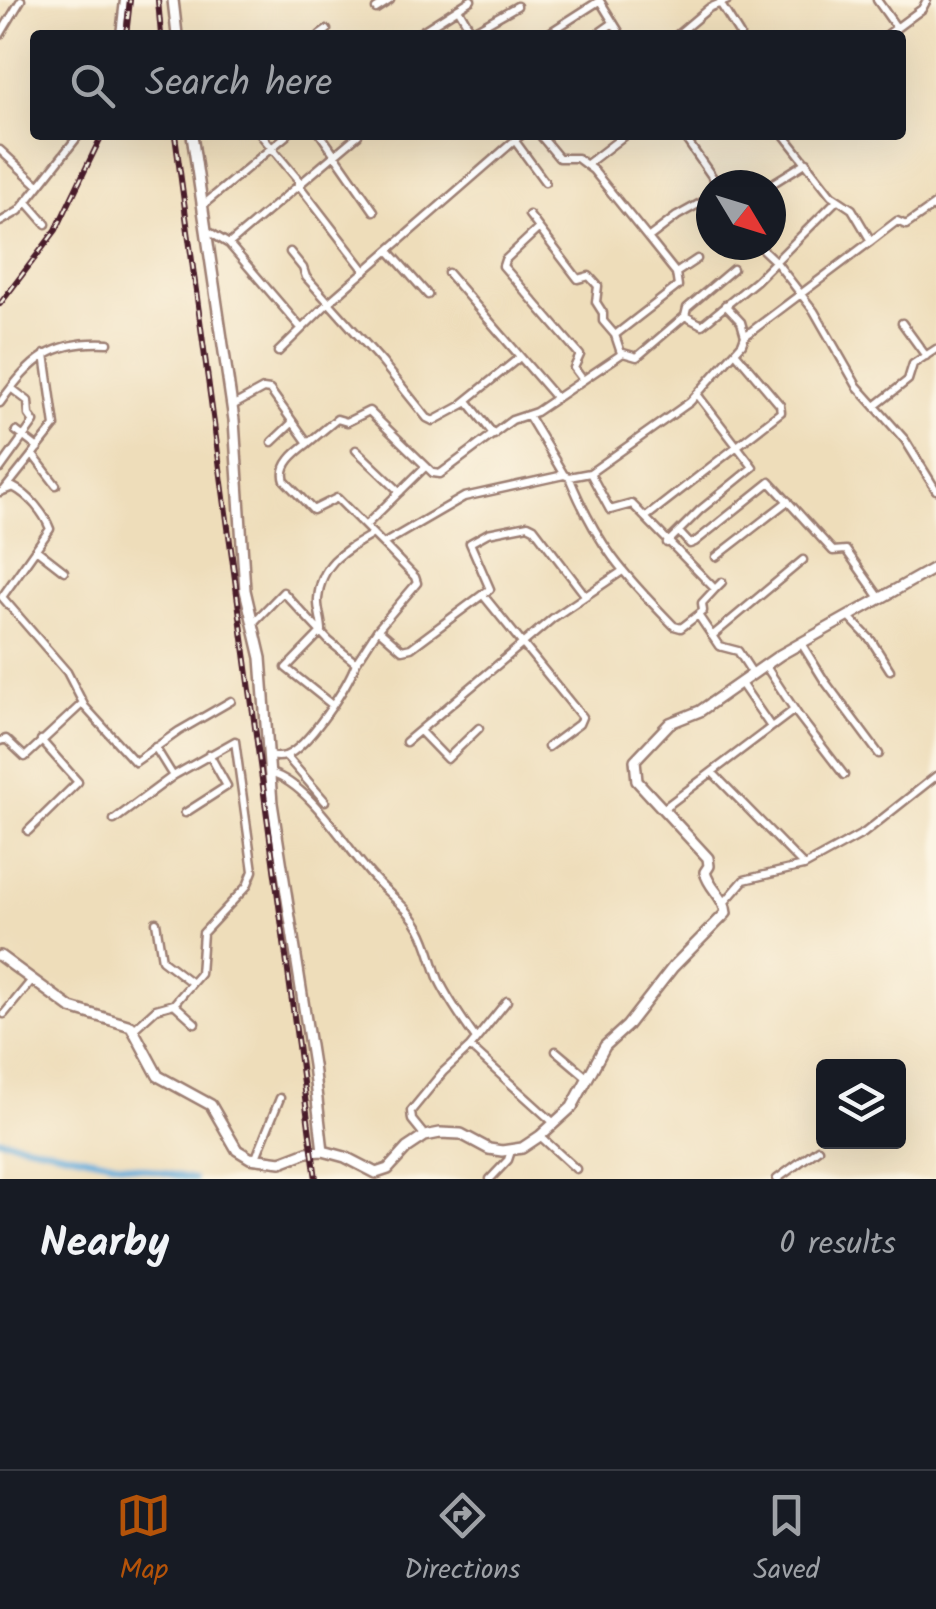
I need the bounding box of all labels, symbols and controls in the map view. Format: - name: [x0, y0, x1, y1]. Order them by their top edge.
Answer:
- search box: [30, 30, 906, 140]
- text: Search here: [145, 55, 332, 115]
- icon: search: [65, 58, 120, 113]
- north arrow: [696, 170, 786, 260]
- map controls: [816, 1059, 906, 1149]
- button: layers: [816, 1059, 906, 1149]
- text: Nearby: [40, 1211, 169, 1278]
- text: 0 results: [779, 1219, 896, 1270]
- tab: Map: [116, 1488, 171, 1593]
- tab: Directions: [404, 1488, 520, 1593]
- tab: Saved: [753, 1488, 820, 1593]

